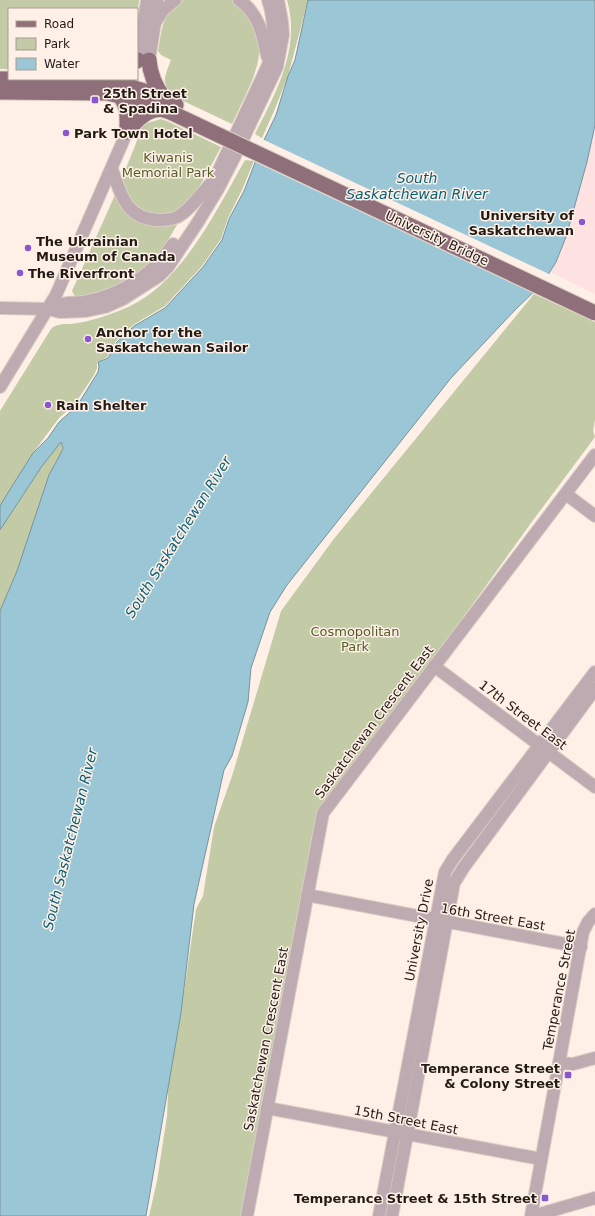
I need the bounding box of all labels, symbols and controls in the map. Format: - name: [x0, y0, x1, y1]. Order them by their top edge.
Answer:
- legend: [8, 8, 138, 80]
- text: Road: [44, 17, 74, 31]
- text: Park: [44, 37, 70, 51]
- text: Water: [44, 57, 80, 71]
- place label: 25th Street & Spadina: [103, 86, 187, 116]
- marker: 25th Street & Spadina: [90, 95, 100, 105]
- place label: Park Town Hotel: [74, 126, 193, 141]
- marker: Park Town Hotel: [61, 128, 71, 138]
- park label: Kiwanis Memorial Park: [122, 150, 215, 180]
- water label: South Saskatchewan River: [346, 170, 489, 202]
- street label: University Bridge: [383, 208, 491, 268]
- place label: University of Saskatchewan: [469, 208, 574, 238]
- marker: University of Saskatchewan: [577, 217, 587, 227]
- place label: The Ukrainian Museum of Canada: [36, 234, 176, 264]
- marker: The Ukrainian Museum of Canada: [23, 243, 33, 253]
- place label: The Riverfront: [28, 266, 134, 281]
- marker: The Riverfront: [15, 268, 25, 278]
- place label: Anchor for the Saskatchewan Sailor: [96, 325, 249, 355]
- marker: Anchor for the Saskatchewan Sailor: [83, 334, 93, 344]
- place label: Rain Shelter: [56, 398, 147, 413]
- marker: Rain Shelter: [43, 400, 53, 410]
- water label: South Saskatchewan River: [122, 452, 235, 620]
- park label: Cosmopolitan Park: [310, 624, 400, 654]
- street label: Saskatchewan Crescent East: [312, 643, 436, 801]
- street label: 17th Street East: [476, 677, 570, 753]
- water label: South Saskatchewan River: [40, 745, 101, 932]
- street label: University Drive: [402, 877, 436, 983]
- street label: 16th Street East: [440, 900, 546, 934]
- street label: Temperance Street: [540, 928, 578, 1053]
- street label: Saskatchewan Crescent East: [241, 946, 291, 1132]
- place label: Temperance Street & Colony Street: [421, 1061, 560, 1091]
- marker: Temperance Street & Colony Street: [563, 1070, 573, 1080]
- street label: 15th Street East: [353, 1103, 459, 1137]
- place label: Temperance Street & 15th Street: [294, 1191, 537, 1206]
- marker: Temperance Street & 15th Street: [540, 1193, 550, 1203]

